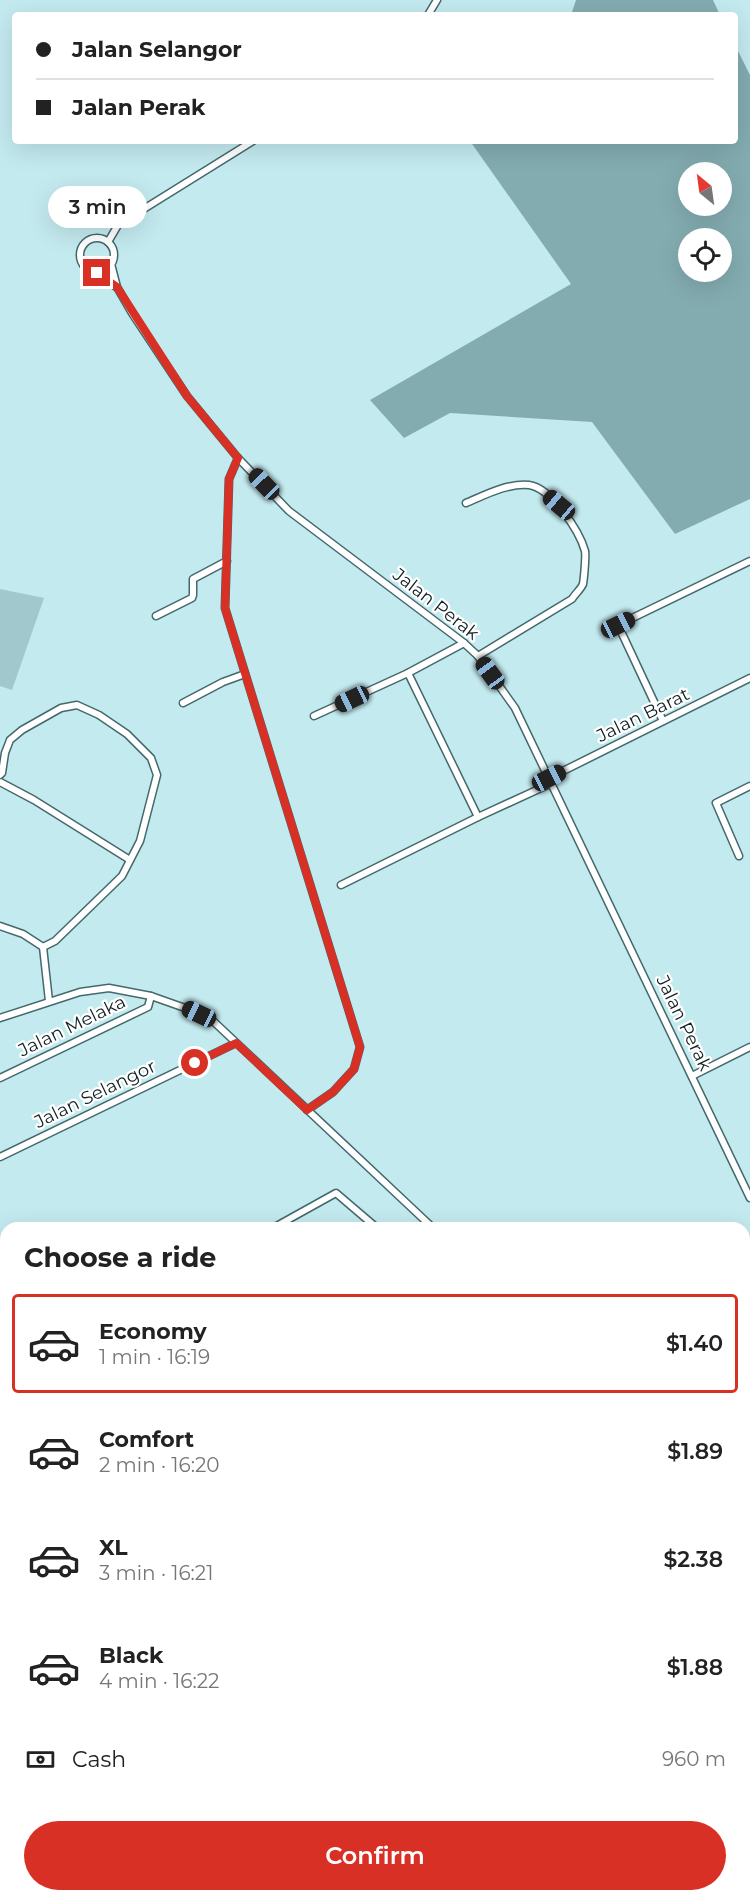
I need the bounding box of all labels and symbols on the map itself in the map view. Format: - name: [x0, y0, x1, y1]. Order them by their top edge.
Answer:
- north arrow: [678, 162, 732, 216]
- callout: 3 min: [48, 186, 146, 228]
- route end: [83, 259, 110, 286]
- car: [245, 465, 283, 503]
- car: [539, 487, 579, 523]
- street label: Jalan Perak: [388, 563, 484, 645]
- car: [598, 609, 638, 641]
- car: [472, 653, 508, 693]
- car: [332, 683, 372, 715]
- street label: Jalan Barat: [592, 683, 693, 747]
- car: [529, 762, 569, 794]
- street label: Jalan Perak: [651, 971, 717, 1075]
- street label: Jalan Melaka: [14, 991, 129, 1062]
- car: [179, 998, 219, 1030]
- route start: [181, 1049, 208, 1076]
- street label: Jalan Selangor: [30, 1055, 159, 1133]

